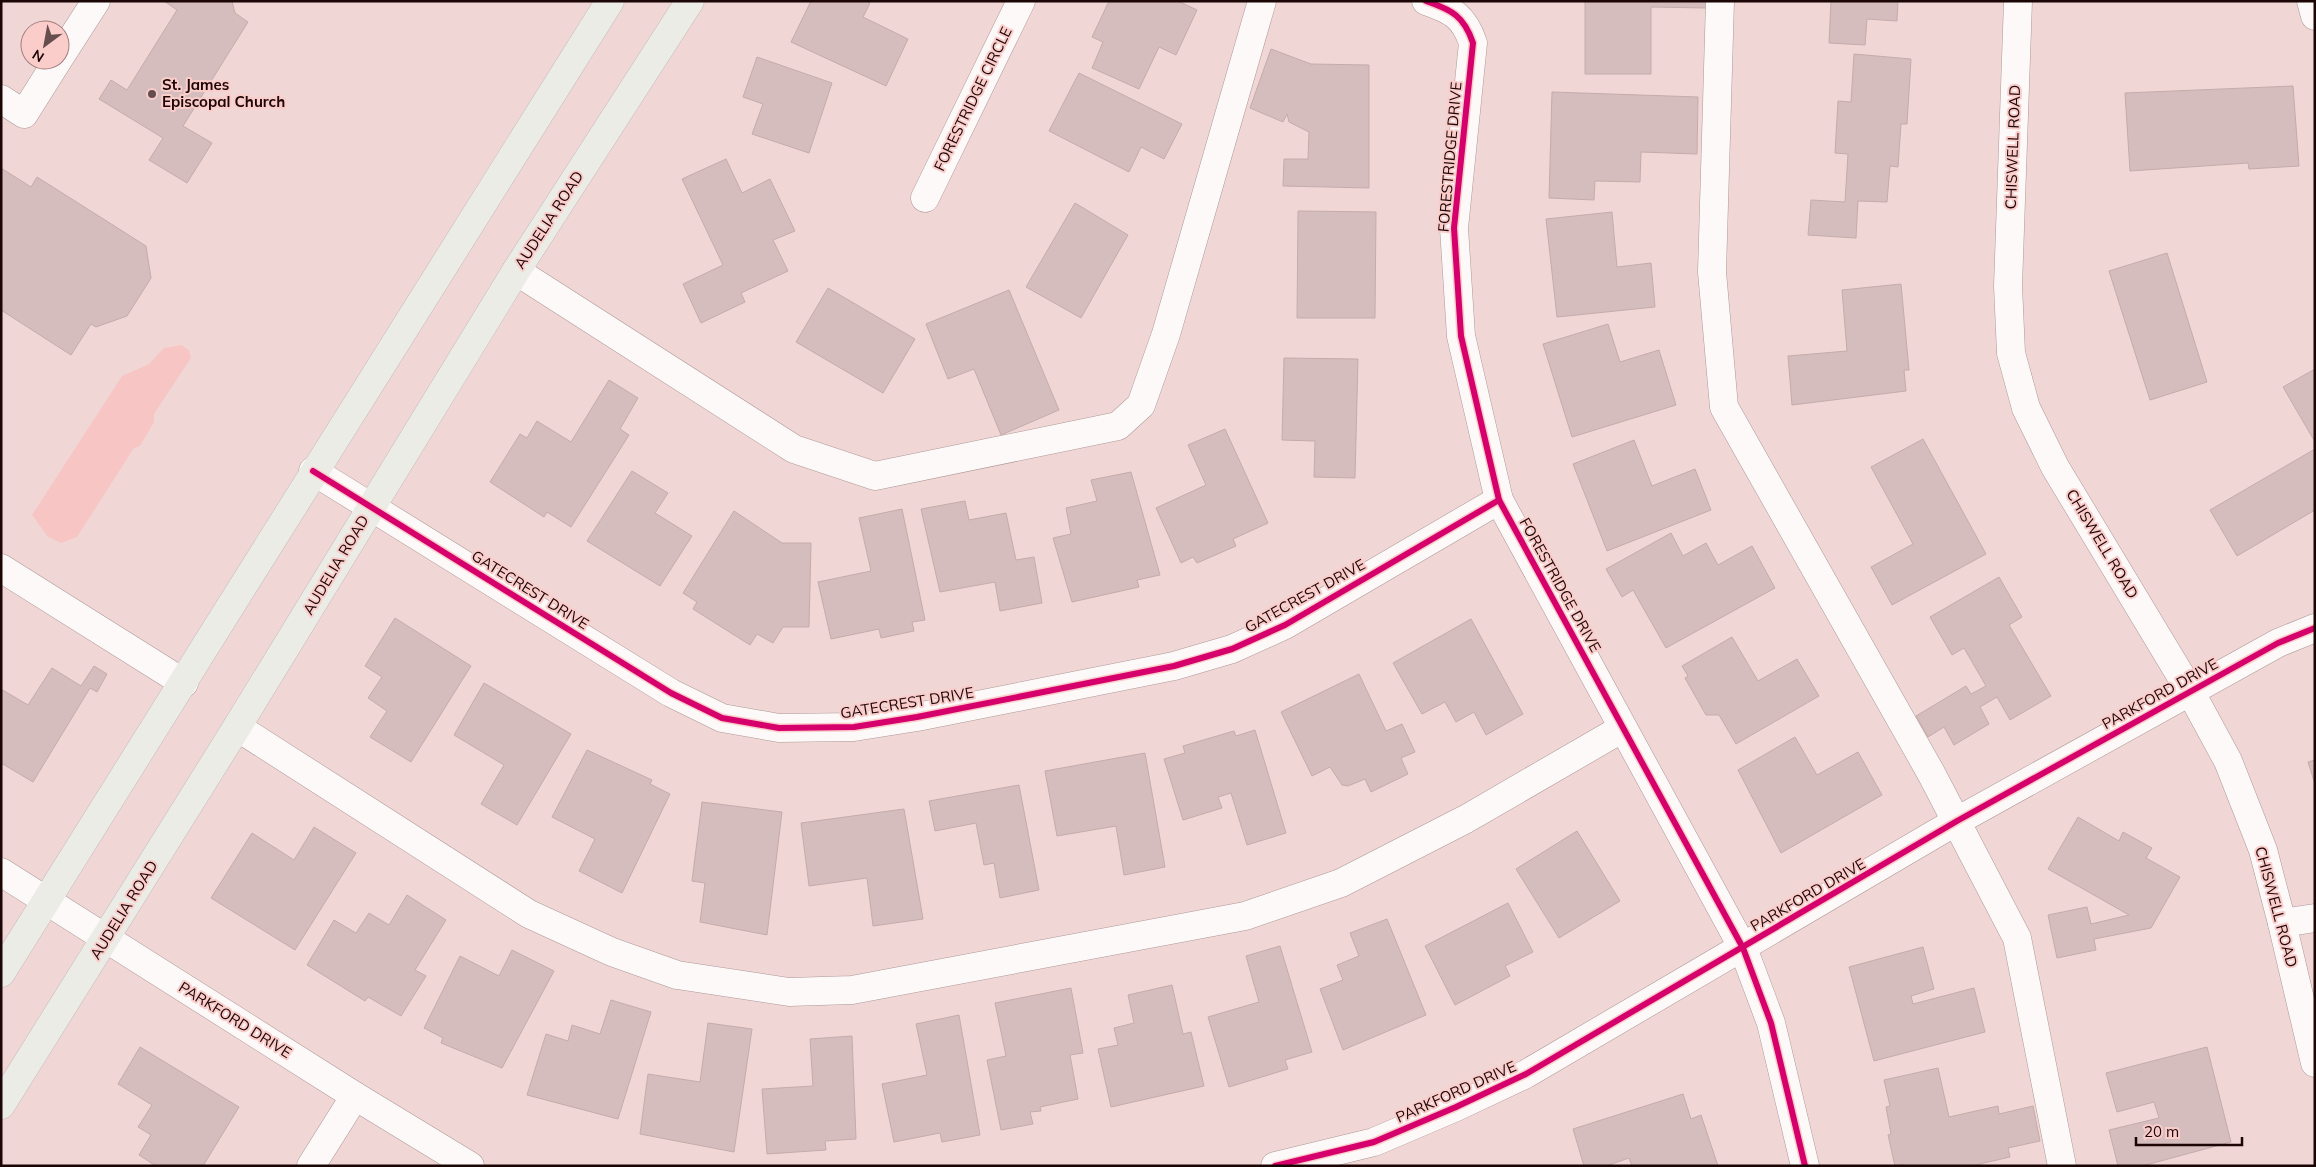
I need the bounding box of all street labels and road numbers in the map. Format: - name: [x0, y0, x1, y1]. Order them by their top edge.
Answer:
- street label: FORESTRIDGE CIRCLE: [929, 24, 1016, 174]
- street label: FORESTRIDGE DRIVE: [1433, 81, 1466, 233]
- street label: CHISWELL ROAD: [2001, 84, 2024, 210]
- street label: AUDELIA ROAD: [510, 167, 587, 272]
- street label: CHISWELL ROAD: [2062, 485, 2143, 602]
- street label: AUDELIA ROAD: [298, 511, 373, 618]
- street label: FORESTRIDGE DRIVE: [1516, 514, 1605, 656]
- street label: GATECREST DRIVE: [468, 546, 593, 633]
- street label: GATECREST DRIVE: [1241, 554, 1368, 637]
- street label: PARKFORD DRIVE: [2098, 654, 2221, 733]
- street label: GATECREST DRIVE: [839, 683, 975, 722]
- street label: CHISWELL ROAD: [2251, 844, 2302, 969]
- street label: PARKFORD DRIVE: [1747, 854, 1869, 935]
- street label: AUDELIA ROAD: [86, 857, 162, 963]
- street label: PARKFORD DRIVE: [175, 977, 295, 1062]
- street label: PARKFORD DRIVE: [1393, 1056, 1519, 1127]

